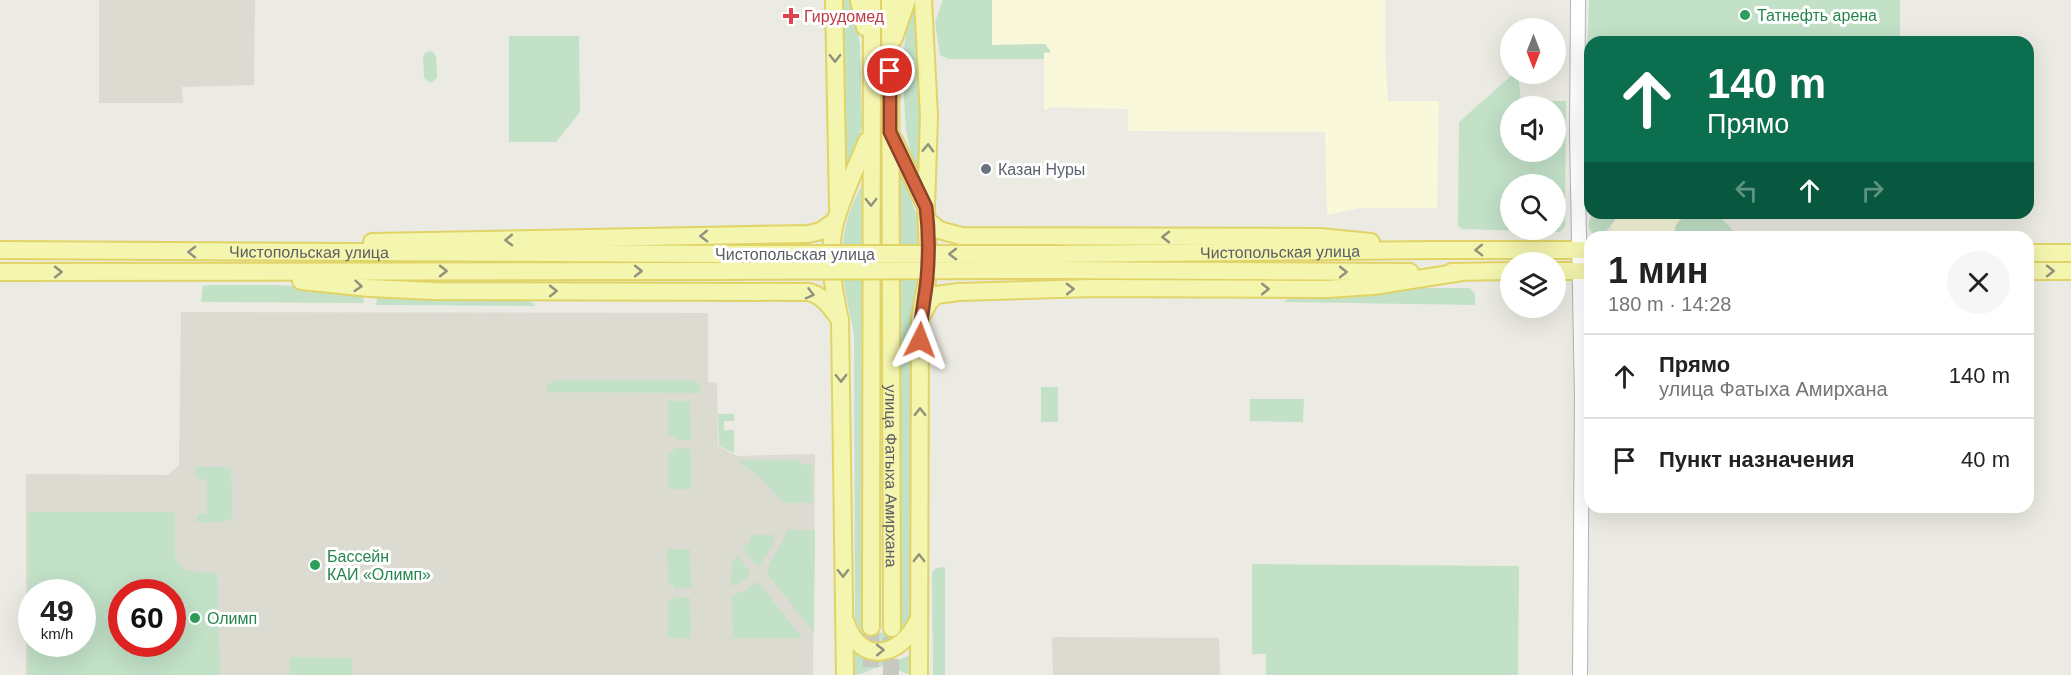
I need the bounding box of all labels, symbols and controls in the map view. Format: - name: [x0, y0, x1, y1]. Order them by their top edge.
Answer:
- marker: Гирудомед: [782, 7, 800, 25]
- place label: Татнефть арена: [1757, 7, 1877, 24]
- place label: Гирудомед: [804, 8, 885, 25]
- marker: Татнефть арена: [1738, 8, 1752, 22]
- north arrow: [1500, 18, 1566, 84]
- map controls: [1500, 18, 1566, 318]
- pin: [864, 45, 915, 96]
- one-way arrow: [829, 54, 841, 63]
- icon: arrive: [873, 54, 906, 87]
- icon: ahead: [1608, 60, 1686, 138]
- text: 140 m: [1707, 60, 1826, 107]
- button: sound: [1500, 96, 1566, 162]
- text: Прямо: [1707, 109, 1789, 139]
- one-way arrow: [921, 144, 934, 153]
- place label: Казан Нуры: [998, 161, 1085, 178]
- marker: Казан Нуры: [979, 162, 993, 176]
- button: search: [1500, 174, 1566, 240]
- icon: left: [1730, 174, 1763, 207]
- icon: ahead: [1793, 174, 1826, 207]
- icon: right: [1856, 174, 1889, 207]
- one-way arrow: [865, 197, 877, 206]
- one-way arrow: [699, 229, 708, 242]
- one-way arrow: [1162, 231, 1171, 243]
- one-way arrow: [504, 233, 513, 246]
- street label: Чистопольская улица: [229, 243, 389, 261]
- street label: Чистопольская улица: [1200, 243, 1360, 261]
- one-way arrow: [1475, 244, 1484, 256]
- one-way arrow: [187, 246, 196, 258]
- street label: Чистопольская улица: [715, 246, 875, 263]
- one-way arrow: [949, 248, 958, 260]
- text: 1 мин: [1608, 250, 1709, 291]
- button: close: [1947, 251, 2010, 314]
- button: layers: [1500, 252, 1566, 318]
- one-way arrow: [438, 265, 447, 277]
- one-way arrow: [633, 265, 642, 277]
- one-way arrow: [1339, 265, 1348, 278]
- one-way arrow: [2045, 265, 2054, 277]
- one-way arrow: [54, 266, 63, 278]
- one-way arrow: [353, 279, 363, 292]
- one-way arrow: [1066, 283, 1075, 295]
- one-way arrow: [1261, 283, 1270, 295]
- one-way arrow: [548, 285, 557, 297]
- one-way arrow: [804, 287, 815, 299]
- text: 180 m · 14:28: [1608, 293, 1731, 315]
- position arrow: [888, 308, 952, 372]
- text: Прямо: [1659, 352, 1730, 377]
- icon: ahead: [1608, 360, 1641, 393]
- text: 140 m: [1949, 363, 2010, 388]
- one-way arrow: [835, 374, 847, 383]
- text: улица Фатыха Амирхана: [1659, 378, 1888, 400]
- street label: улица Фатыха Амирхана: [882, 384, 900, 568]
- one-way arrow: [914, 407, 926, 416]
- icon: arrive: [1608, 444, 1641, 477]
- text: Пункт назначения: [1659, 447, 1855, 472]
- text: 40 m: [1961, 447, 2010, 472]
- place label: Бассейн КАИ «Олимп»: [327, 548, 431, 583]
- one-way arrow: [913, 554, 925, 563]
- marker: Бассейн КАИ «Олимп»: [308, 558, 322, 572]
- one-way arrow: [837, 569, 849, 578]
- speed limit sign: 60: [108, 579, 186, 657]
- text: 49: [40, 594, 74, 627]
- place label: Олимп: [207, 610, 257, 627]
- marker: Олимп: [188, 611, 202, 625]
- text: km/h: [41, 625, 73, 642]
- one-way arrow: [876, 643, 885, 656]

